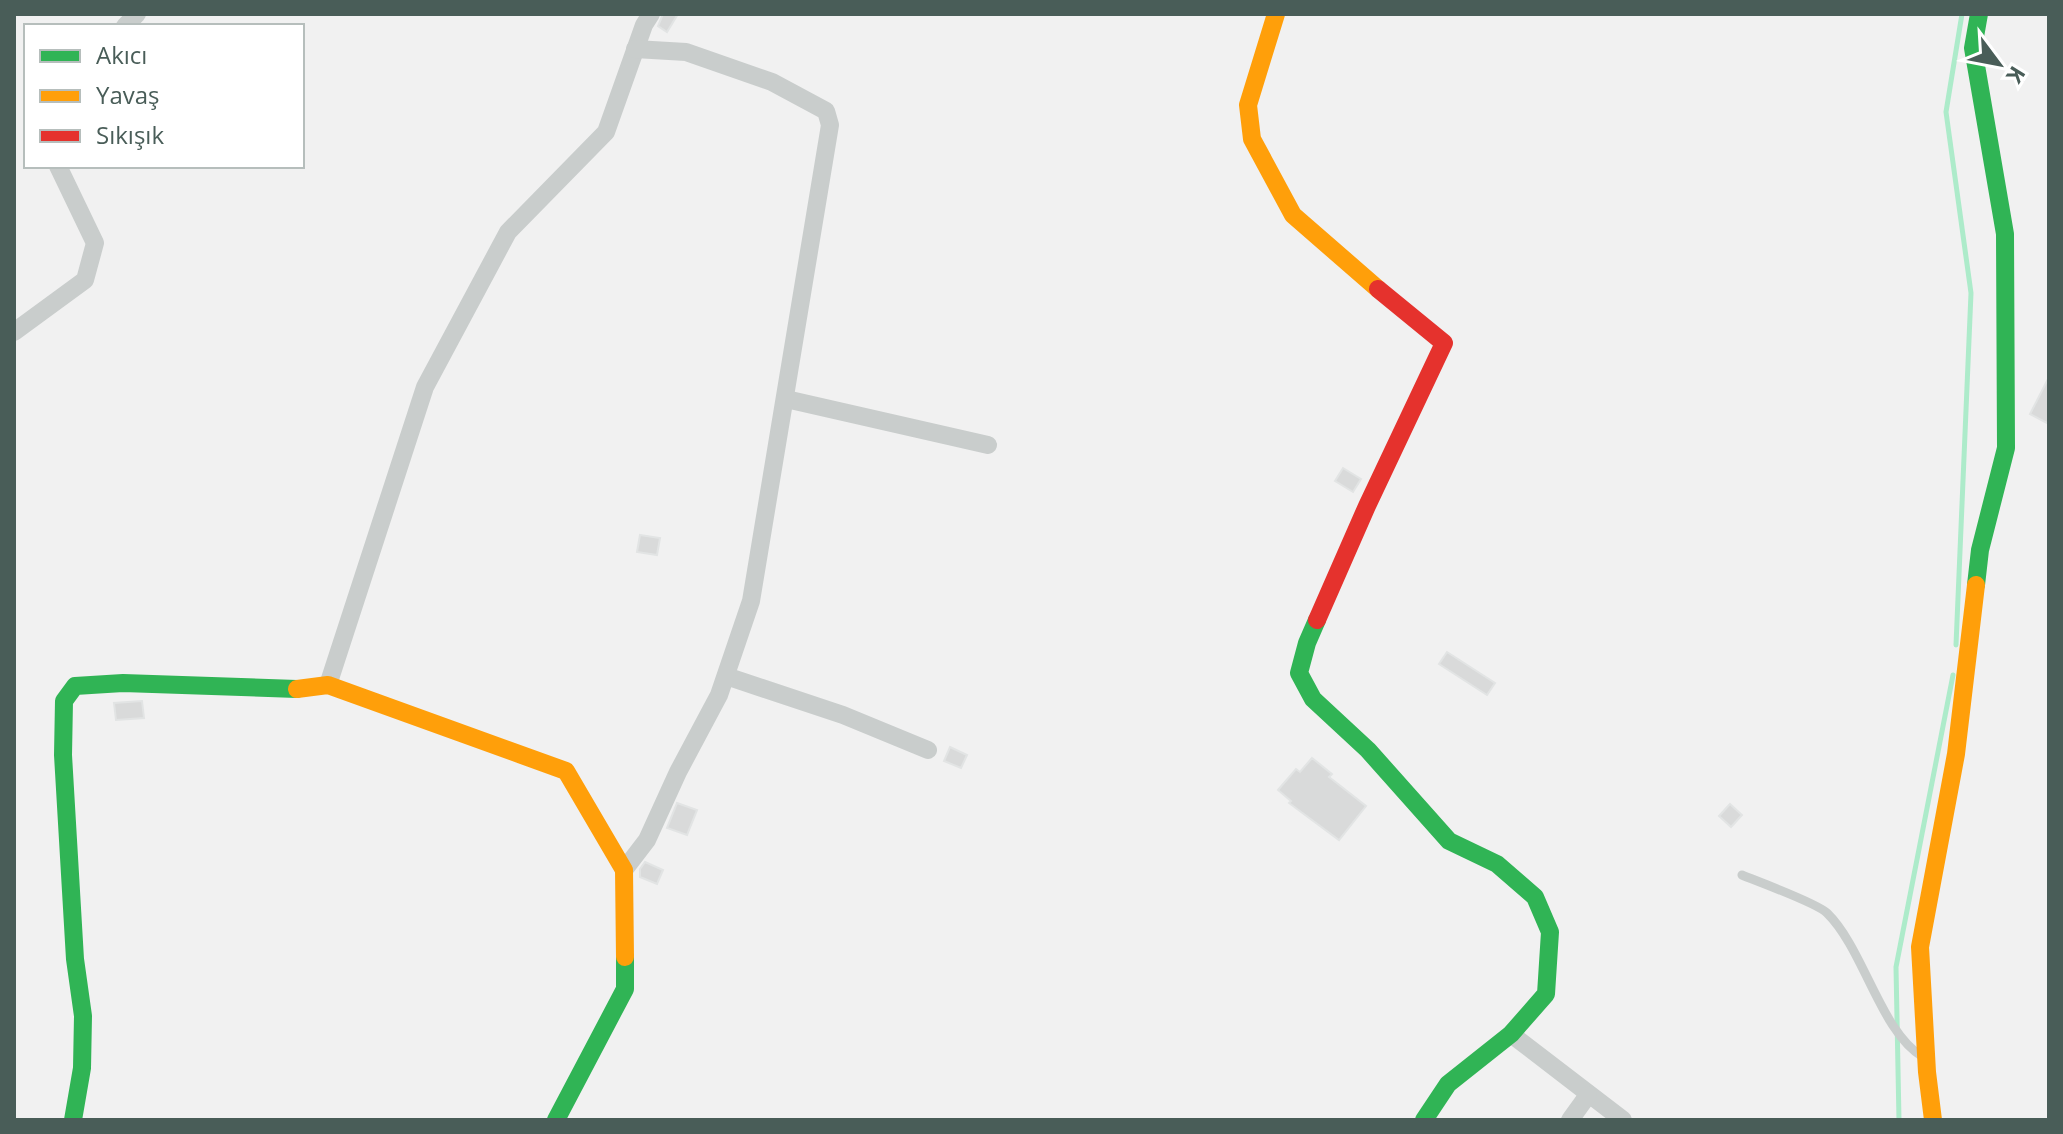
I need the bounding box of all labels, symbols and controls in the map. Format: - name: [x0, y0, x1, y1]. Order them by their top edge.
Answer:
- legend: [24, 24, 304, 168]
- north arrow: [1959, 24, 2039, 104]
- text: Akıcı: [96, 38, 147, 71]
- text: K: [2000, 61, 2033, 90]
- text: Yavaş: [96, 78, 160, 111]
- text: Sıkışık: [96, 118, 164, 151]

